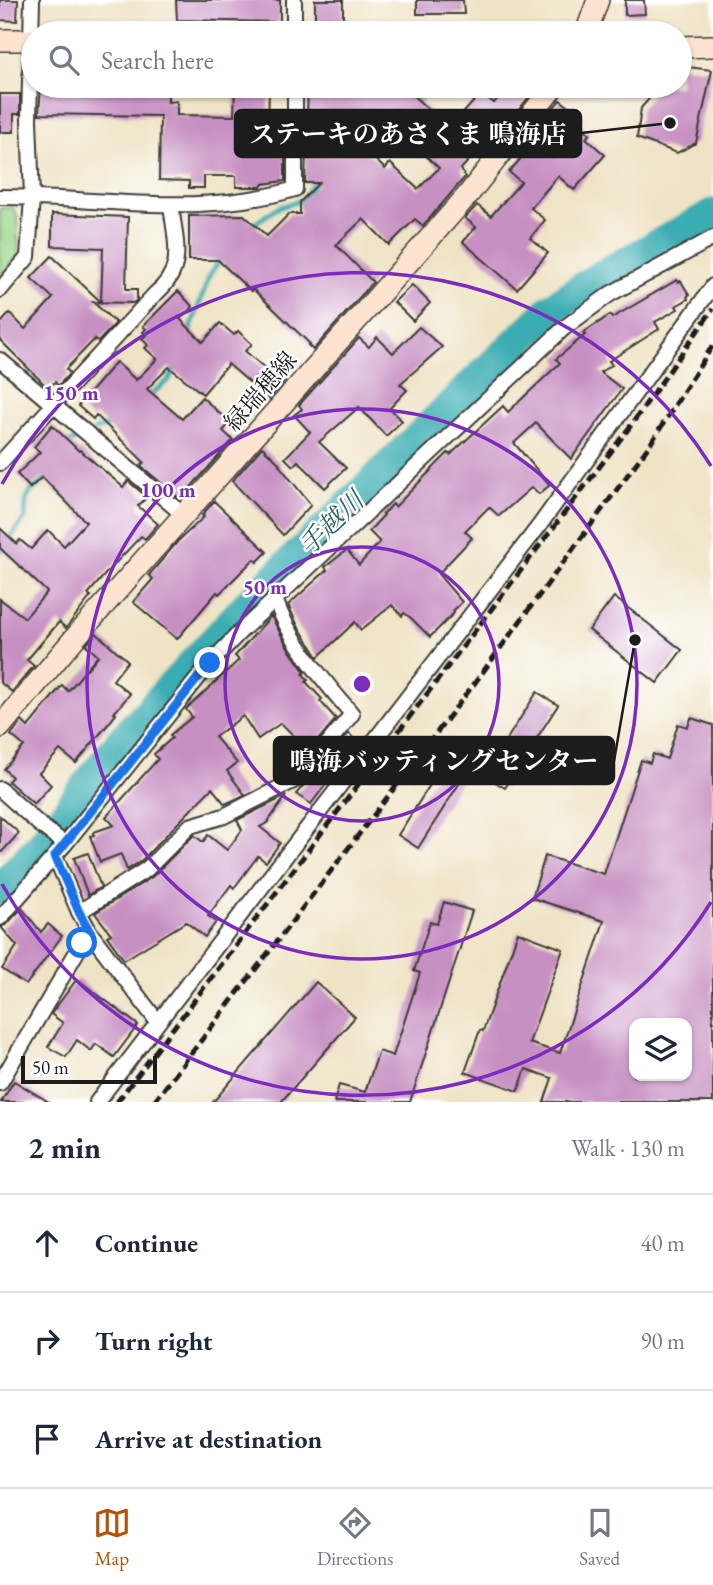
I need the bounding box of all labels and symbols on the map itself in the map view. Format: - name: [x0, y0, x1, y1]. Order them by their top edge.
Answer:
- callout: ステーキのあさくま 鳴海店: [235, 110, 581, 157]
- text: ステーキのあさくま 鳴海店: [249, 117, 567, 151]
- street label: 緑瑞穂線: [217, 345, 303, 437]
- text: 150 m: [43, 379, 99, 406]
- text: 100 m: [140, 476, 196, 503]
- water label: 手越川: [291, 482, 373, 562]
- text: 50 m: [243, 573, 287, 600]
- route end: [194, 647, 225, 678]
- centre of rings: [350, 672, 374, 696]
- callout: 鳴海バッティングセンター: [274, 737, 614, 784]
- text: 鳴海バッティングセンター: [290, 744, 598, 778]
- route start: [66, 927, 97, 958]
- scale bar: [21, 1053, 158, 1085]

